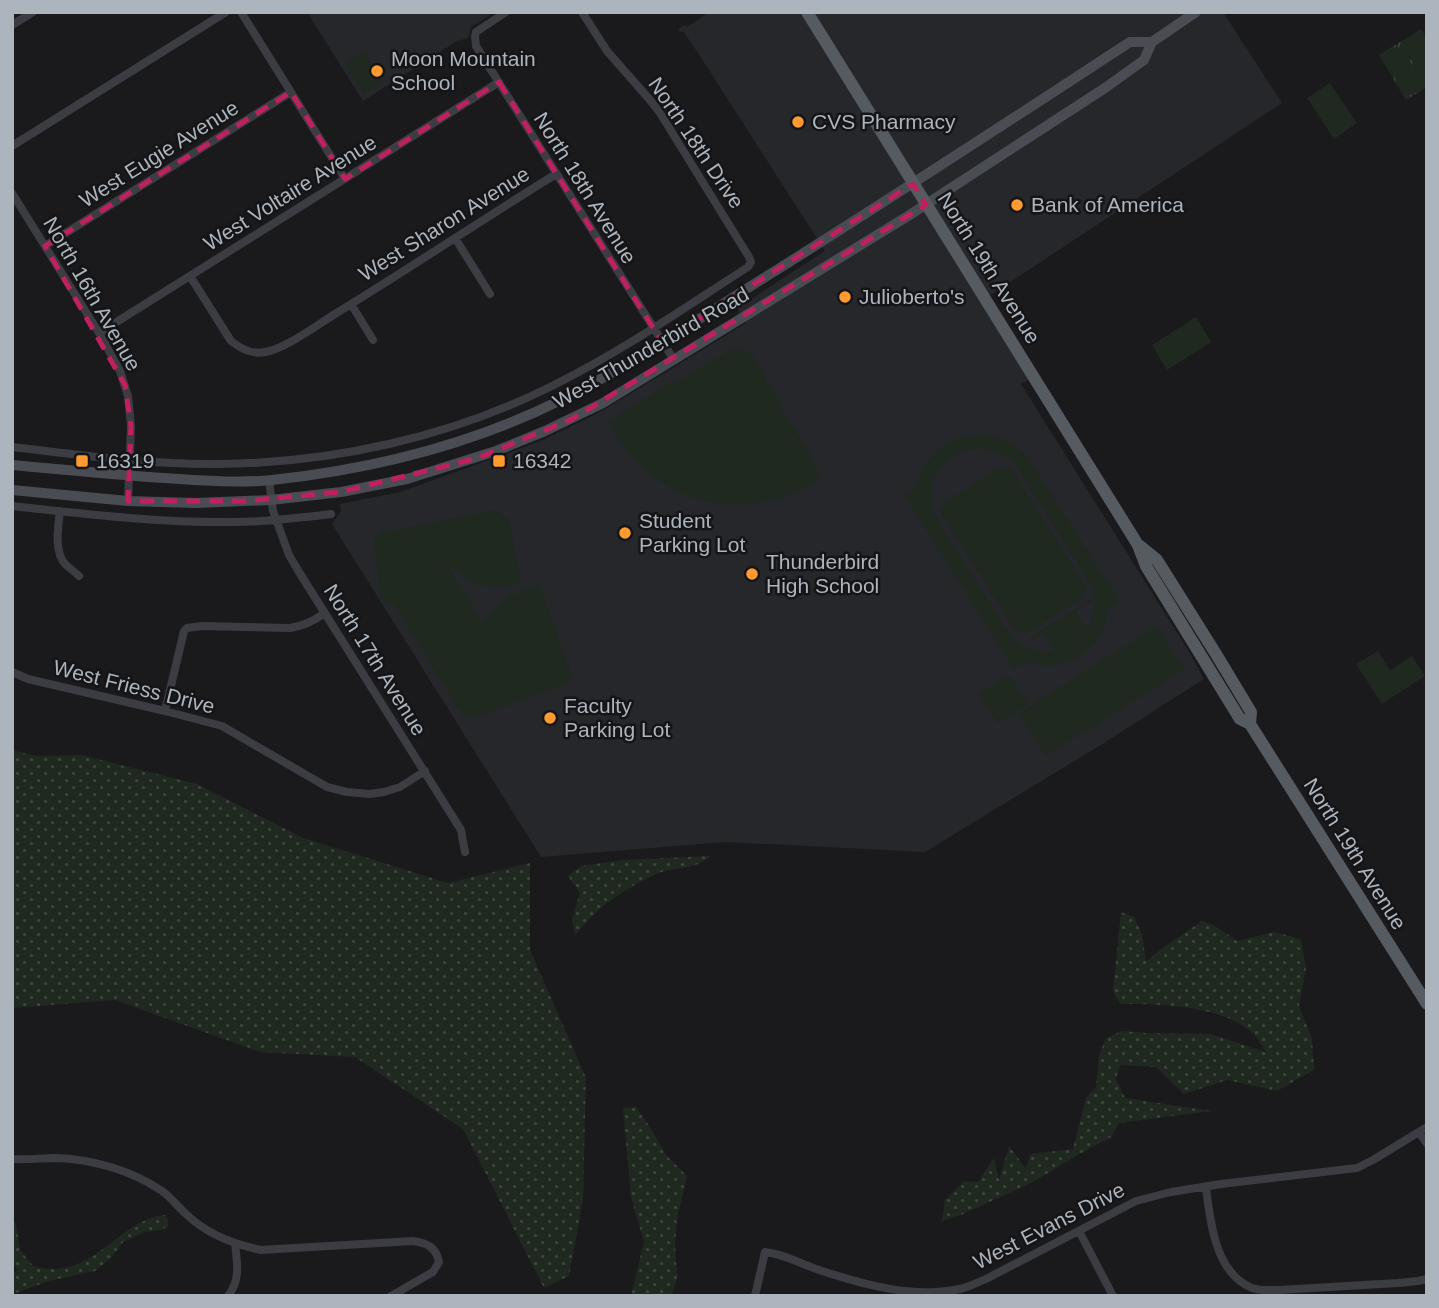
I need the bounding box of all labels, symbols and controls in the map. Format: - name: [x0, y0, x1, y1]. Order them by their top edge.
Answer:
- place label: Moon Mountain School: [391, 47, 536, 94]
- marker: Moon Mountain School: [369, 63, 385, 79]
- street label: North 18th Drive: [644, 73, 749, 213]
- street label: West Eugie Avenue: [75, 95, 242, 212]
- street label: North 18th Avenue: [530, 108, 641, 267]
- place label: CVS Pharmacy: [812, 110, 956, 133]
- marker: CVS Pharmacy: [790, 114, 806, 130]
- street label: West Voltaire Avenue: [199, 130, 380, 255]
- street label: West Sharon Avenue: [354, 162, 533, 285]
- street label: North 19th Avenue: [934, 188, 1045, 347]
- place label: Bank of America: [1031, 193, 1184, 216]
- marker: Bank of America: [1009, 197, 1025, 213]
- street label: North 16th Avenue: [39, 213, 146, 375]
- street label: West Thunderbird Road: [549, 282, 753, 413]
- place label: Julioberto's: [859, 285, 965, 308]
- marker: Julioberto's: [837, 289, 853, 305]
- place label: 16319: [96, 449, 154, 472]
- place label: 16342: [513, 449, 571, 472]
- marker: 16319: [74, 453, 90, 469]
- marker: 16342: [491, 453, 507, 469]
- place label: Student Parking Lot: [639, 509, 745, 556]
- marker: Student Parking Lot: [617, 525, 633, 541]
- place label: Thunderbird High School: [766, 550, 879, 597]
- marker: Thunderbird High School: [744, 566, 760, 582]
- street label: North 17th Avenue: [320, 580, 431, 739]
- street label: West Friess Drive: [51, 655, 217, 718]
- place label: Faculty Parking Lot: [564, 694, 670, 741]
- marker: Faculty Parking Lot: [542, 710, 558, 726]
- street label: North 19th Avenue: [1300, 774, 1411, 933]
- street label: West Evans Drive: [969, 1178, 1128, 1274]

